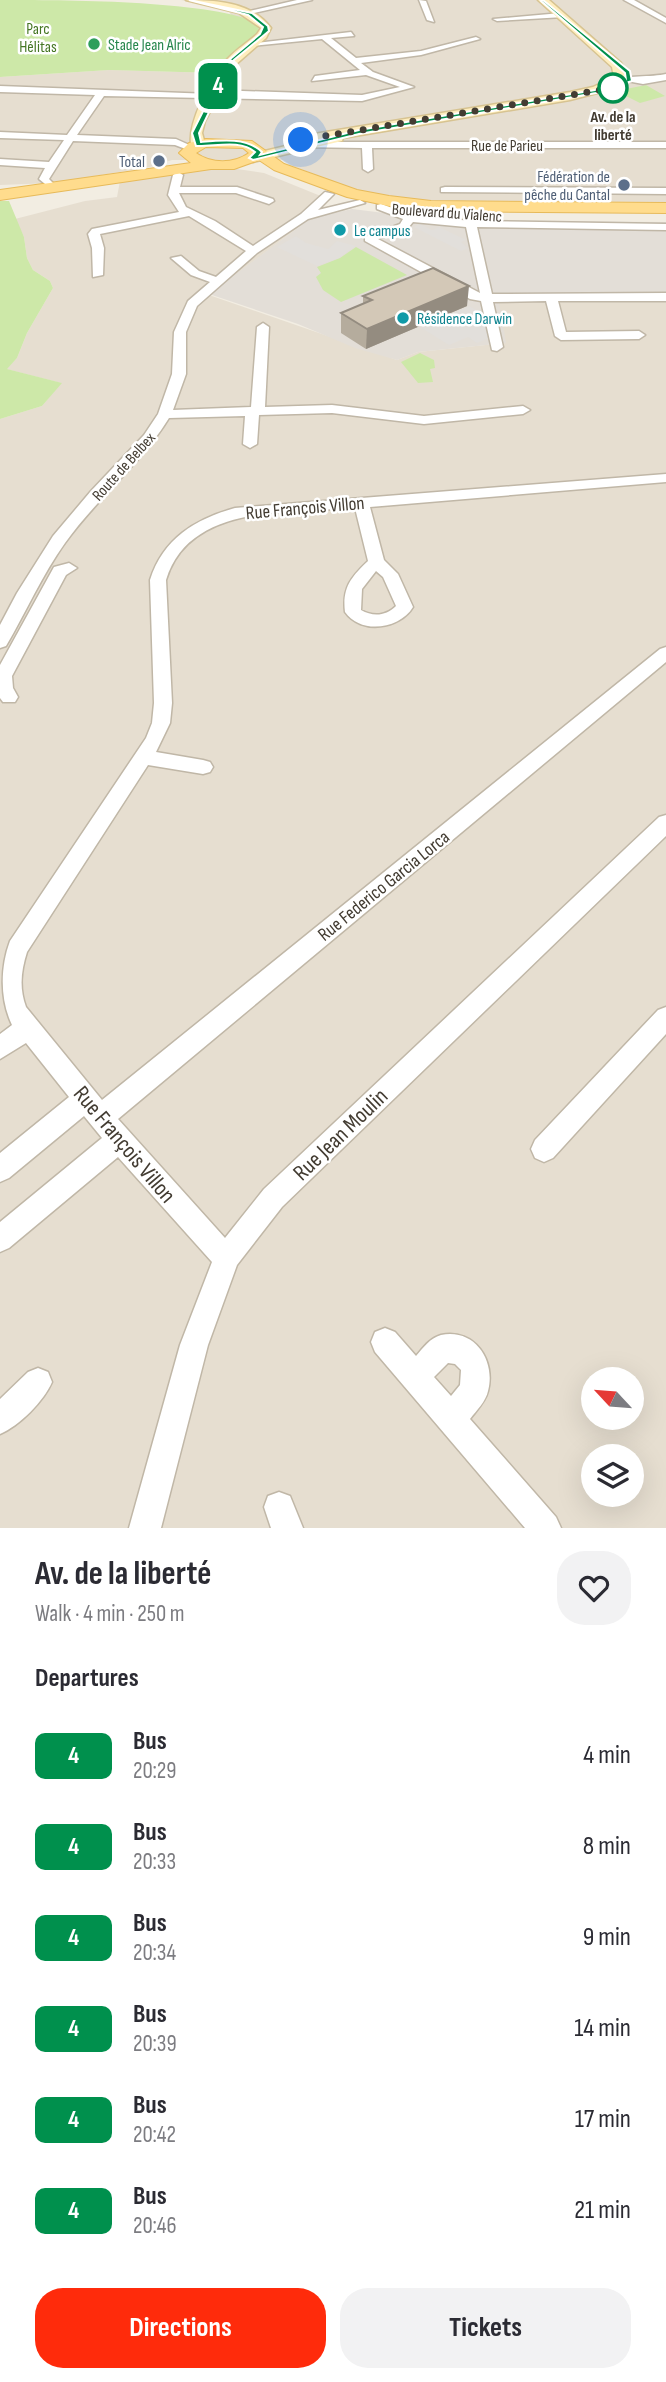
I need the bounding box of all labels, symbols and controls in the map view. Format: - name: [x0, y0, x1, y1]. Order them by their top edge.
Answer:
- park label: Parc Hélitas: [19, 20, 57, 57]
- marker: Stade Jean Alric: [86, 36, 102, 52]
- place label: Stade Jean Alric: [108, 36, 191, 55]
- line badge: 4: [195, 63, 241, 109]
- text: 4: [212, 71, 224, 100]
- marker: Av. de la liberté: [598, 73, 628, 103]
- place label: Av. de la liberté: [589, 108, 636, 145]
- your location: [283, 122, 318, 157]
- street label: Rue de Parieu: [471, 137, 543, 156]
- place label: Total: [119, 153, 145, 172]
- marker: Total: [151, 153, 167, 169]
- place label: Fédération de pêche du Cantal: [524, 168, 610, 205]
- marker: Fédération de pêche du Cantal: [616, 177, 632, 193]
- street label: Boulevard du Vialenc: [391, 200, 503, 227]
- marker: Le campus: [332, 222, 348, 238]
- place label: Le campus: [354, 222, 411, 241]
- marker: Résidence Darwin: [395, 310, 411, 326]
- place label: Résidence Darwin: [417, 310, 512, 329]
- street label: Route de Belbex: [88, 429, 160, 505]
- street label: Rue François Villon: [245, 492, 365, 525]
- street label: Rue Federico Garcia Lorca: [313, 826, 454, 946]
- street label: Rue François Villon: [67, 1080, 181, 1209]
- street label: Rue Jean Moulin: [287, 1083, 394, 1187]
- north arrow: [581, 1367, 644, 1430]
- map controls: [581, 1367, 644, 1507]
- button: layers: [581, 1444, 644, 1507]
- button: heart: [557, 1551, 631, 1625]
- text: Av. de la liberté: [35, 1554, 211, 1594]
- text: Walk · 4 min · 250 m: [35, 1600, 185, 1628]
- text: Departures: [35, 1663, 139, 1694]
- text: Bus: [133, 1726, 167, 1757]
- text: 4 min: [583, 1740, 631, 1771]
- text: 4: [68, 1741, 79, 1770]
- text: 20:29: [133, 1757, 176, 1785]
- text: Bus: [133, 1817, 167, 1848]
- text: 8 min: [583, 1831, 631, 1862]
- text: 4: [68, 1832, 79, 1861]
- text: 20:33: [133, 1848, 176, 1876]
- text: Bus: [133, 1908, 167, 1939]
- text: 9 min: [583, 1922, 631, 1953]
- text: 4: [68, 1923, 79, 1952]
- text: 20:34: [133, 1939, 176, 1967]
- text: Bus: [133, 1999, 167, 2030]
- text: 14 min: [574, 2013, 631, 2044]
- text: 4: [68, 2014, 79, 2043]
- text: 20:39: [133, 2030, 177, 2058]
- text: Bus: [133, 2090, 167, 2121]
- text: 17 min: [575, 2104, 631, 2135]
- text: 4: [68, 2105, 79, 2134]
- text: 20:42: [133, 2121, 176, 2149]
- text: Bus: [133, 2181, 167, 2212]
- text: 21 min: [574, 2195, 631, 2226]
- text: 4: [68, 2196, 79, 2225]
- text: 20:46: [133, 2212, 177, 2240]
- button: Directions: [35, 2288, 326, 2368]
- button: Tickets: [340, 2288, 631, 2368]

